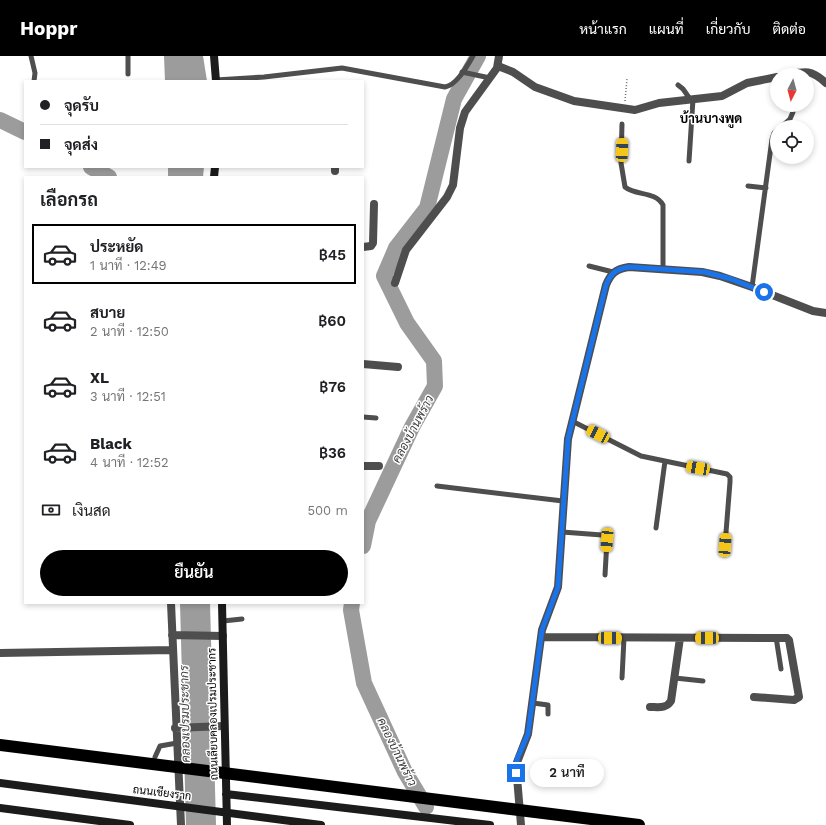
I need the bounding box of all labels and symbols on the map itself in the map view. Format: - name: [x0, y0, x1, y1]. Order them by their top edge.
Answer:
- north arrow: [770, 68, 814, 112]
- district label: บ้านบางพูด: [680, 110, 742, 129]
- car: [616, 138, 628, 162]
- route start: [755, 283, 773, 301]
- water label: คลองบ้านพร้าว: [389, 393, 437, 465]
- car: [585, 423, 611, 445]
- car: [685, 460, 711, 476]
- car: [600, 528, 614, 552]
- car: [718, 533, 732, 557]
- car: [598, 632, 622, 644]
- car: [695, 632, 719, 644]
- street label: ถนนเลียบคลองเปรมประชากร: [203, 647, 221, 781]
- water label: คลองเปรมประชากร: [177, 664, 193, 763]
- water label: คลองบ้านพร้าว: [374, 716, 420, 788]
- callout: 2 นาที: [530, 759, 604, 787]
- route end: [507, 764, 525, 782]
- street label: ถนนเชียงราก: [132, 781, 192, 803]

